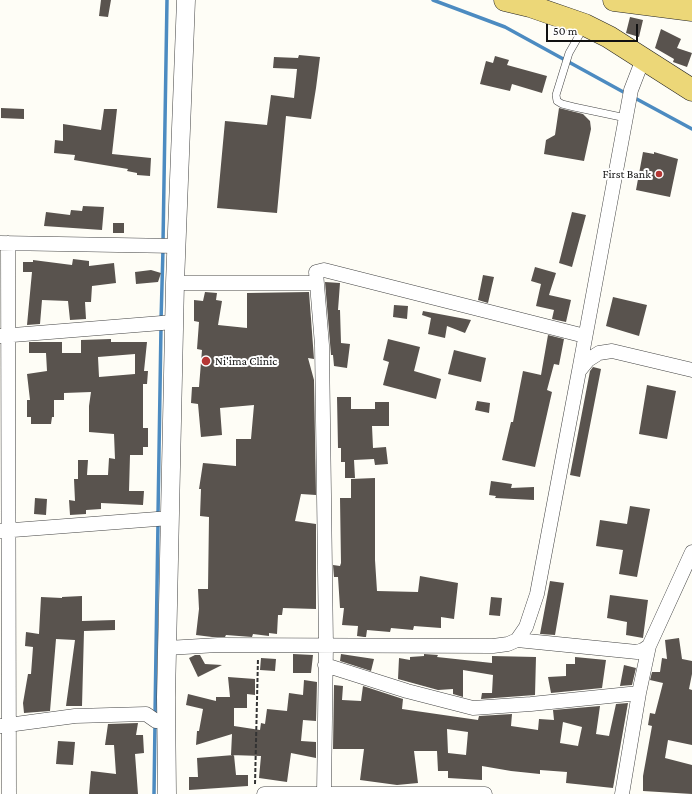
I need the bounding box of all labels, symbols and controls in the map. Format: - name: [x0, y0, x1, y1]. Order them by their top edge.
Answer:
- scale bar: [548, 16, 640, 42]
- text: 50 m: [553, 24, 577, 38]
- place label: First Bank: [603, 167, 651, 181]
- marker: First Bank: [654, 169, 664, 179]
- place label: Ni'ima Clinic: [215, 354, 277, 368]
- marker: Ni'ima Clinic: [200, 355, 212, 367]

